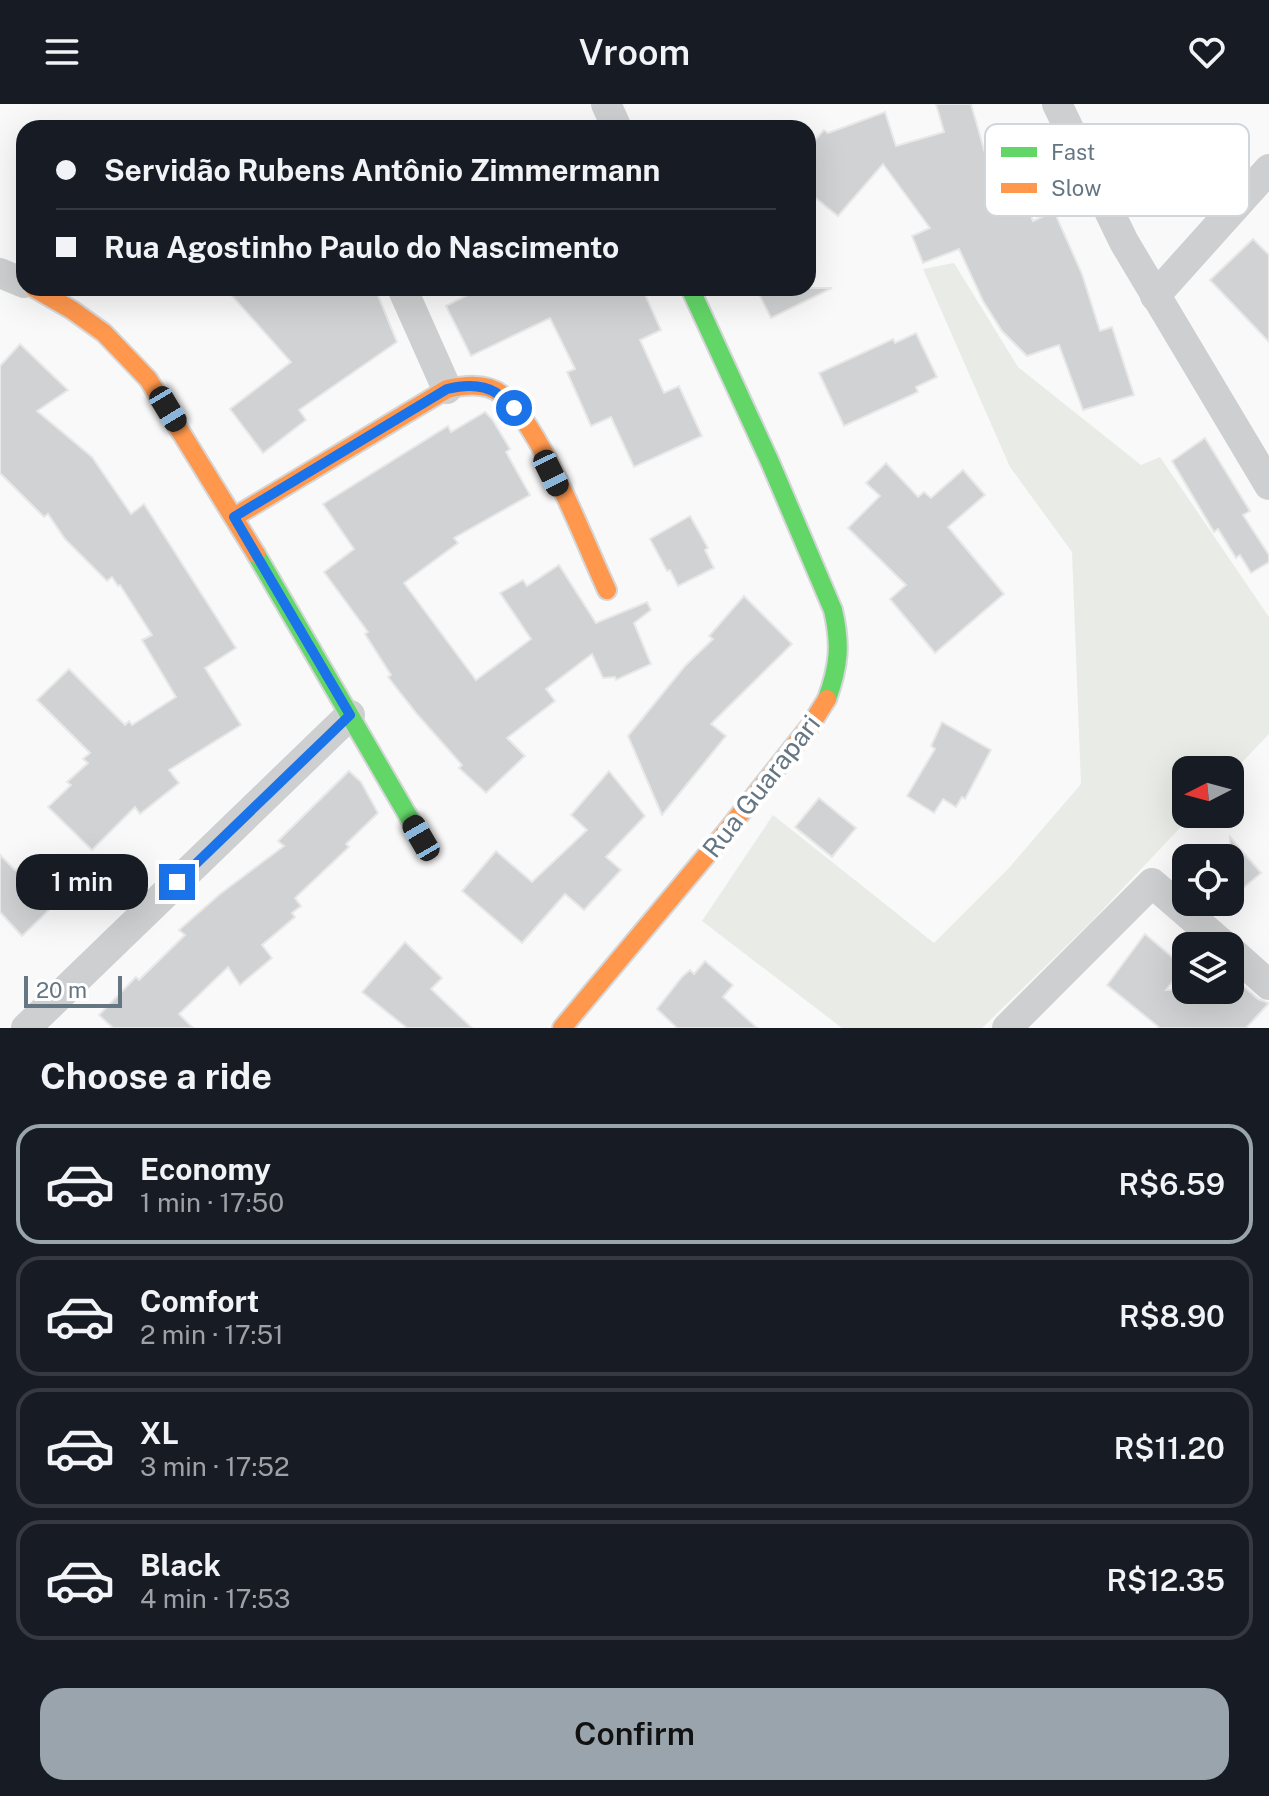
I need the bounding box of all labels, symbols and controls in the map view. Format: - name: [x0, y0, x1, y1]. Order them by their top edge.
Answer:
- icon: menu: [40, 30, 84, 74]
- icon: heart: [1185, 30, 1229, 74]
- text: Vroom: [579, 31, 690, 73]
- legend: [985, 124, 1249, 216]
- text: Fast: [1051, 139, 1095, 165]
- text: Servidão Rubens Antônio Zimmermann: [104, 152, 660, 188]
- text: Slow: [1051, 175, 1101, 201]
- text: Rua Agostinho Paulo do Nascimento: [104, 229, 619, 265]
- car: [145, 382, 191, 436]
- route start: [496, 390, 532, 426]
- car: [530, 446, 572, 500]
- street label: Rua Guarapari: [696, 709, 826, 863]
- north arrow: [1172, 756, 1244, 828]
- map controls: [1172, 756, 1244, 1004]
- car: [399, 811, 443, 865]
- button: locate: [1172, 844, 1244, 916]
- callout: 1 min: [17, 854, 149, 910]
- route end: [159, 864, 195, 900]
- text: 1 min: [51, 866, 113, 897]
- button: layers: [1172, 932, 1244, 1004]
- scale bar: [24, 972, 122, 1008]
- text: 20 m: [36, 977, 87, 1003]
- text: Choose a ride: [40, 1055, 272, 1097]
- icon: car: [44, 1148, 116, 1220]
- text: Economy: [140, 1151, 271, 1187]
- text: R$6.59: [1118, 1166, 1225, 1202]
- text: 1 min · 17:50: [140, 1187, 284, 1218]
- icon: car: [44, 1280, 116, 1352]
- text: Comfort: [140, 1283, 259, 1319]
- text: R$8.90: [1119, 1298, 1225, 1334]
- text: 2 min · 17:51: [140, 1319, 284, 1350]
- icon: car: [44, 1412, 116, 1484]
- text: XL: [140, 1415, 179, 1451]
- text: R$11.20: [1114, 1430, 1225, 1466]
- text: 3 min · 17:52: [140, 1451, 289, 1482]
- icon: car: [44, 1544, 116, 1616]
- text: Black: [140, 1547, 221, 1583]
- text: R$12.35: [1106, 1562, 1225, 1598]
- text: 4 min · 17:53: [140, 1583, 290, 1614]
- button: Confirm: [40, 1688, 1229, 1780]

